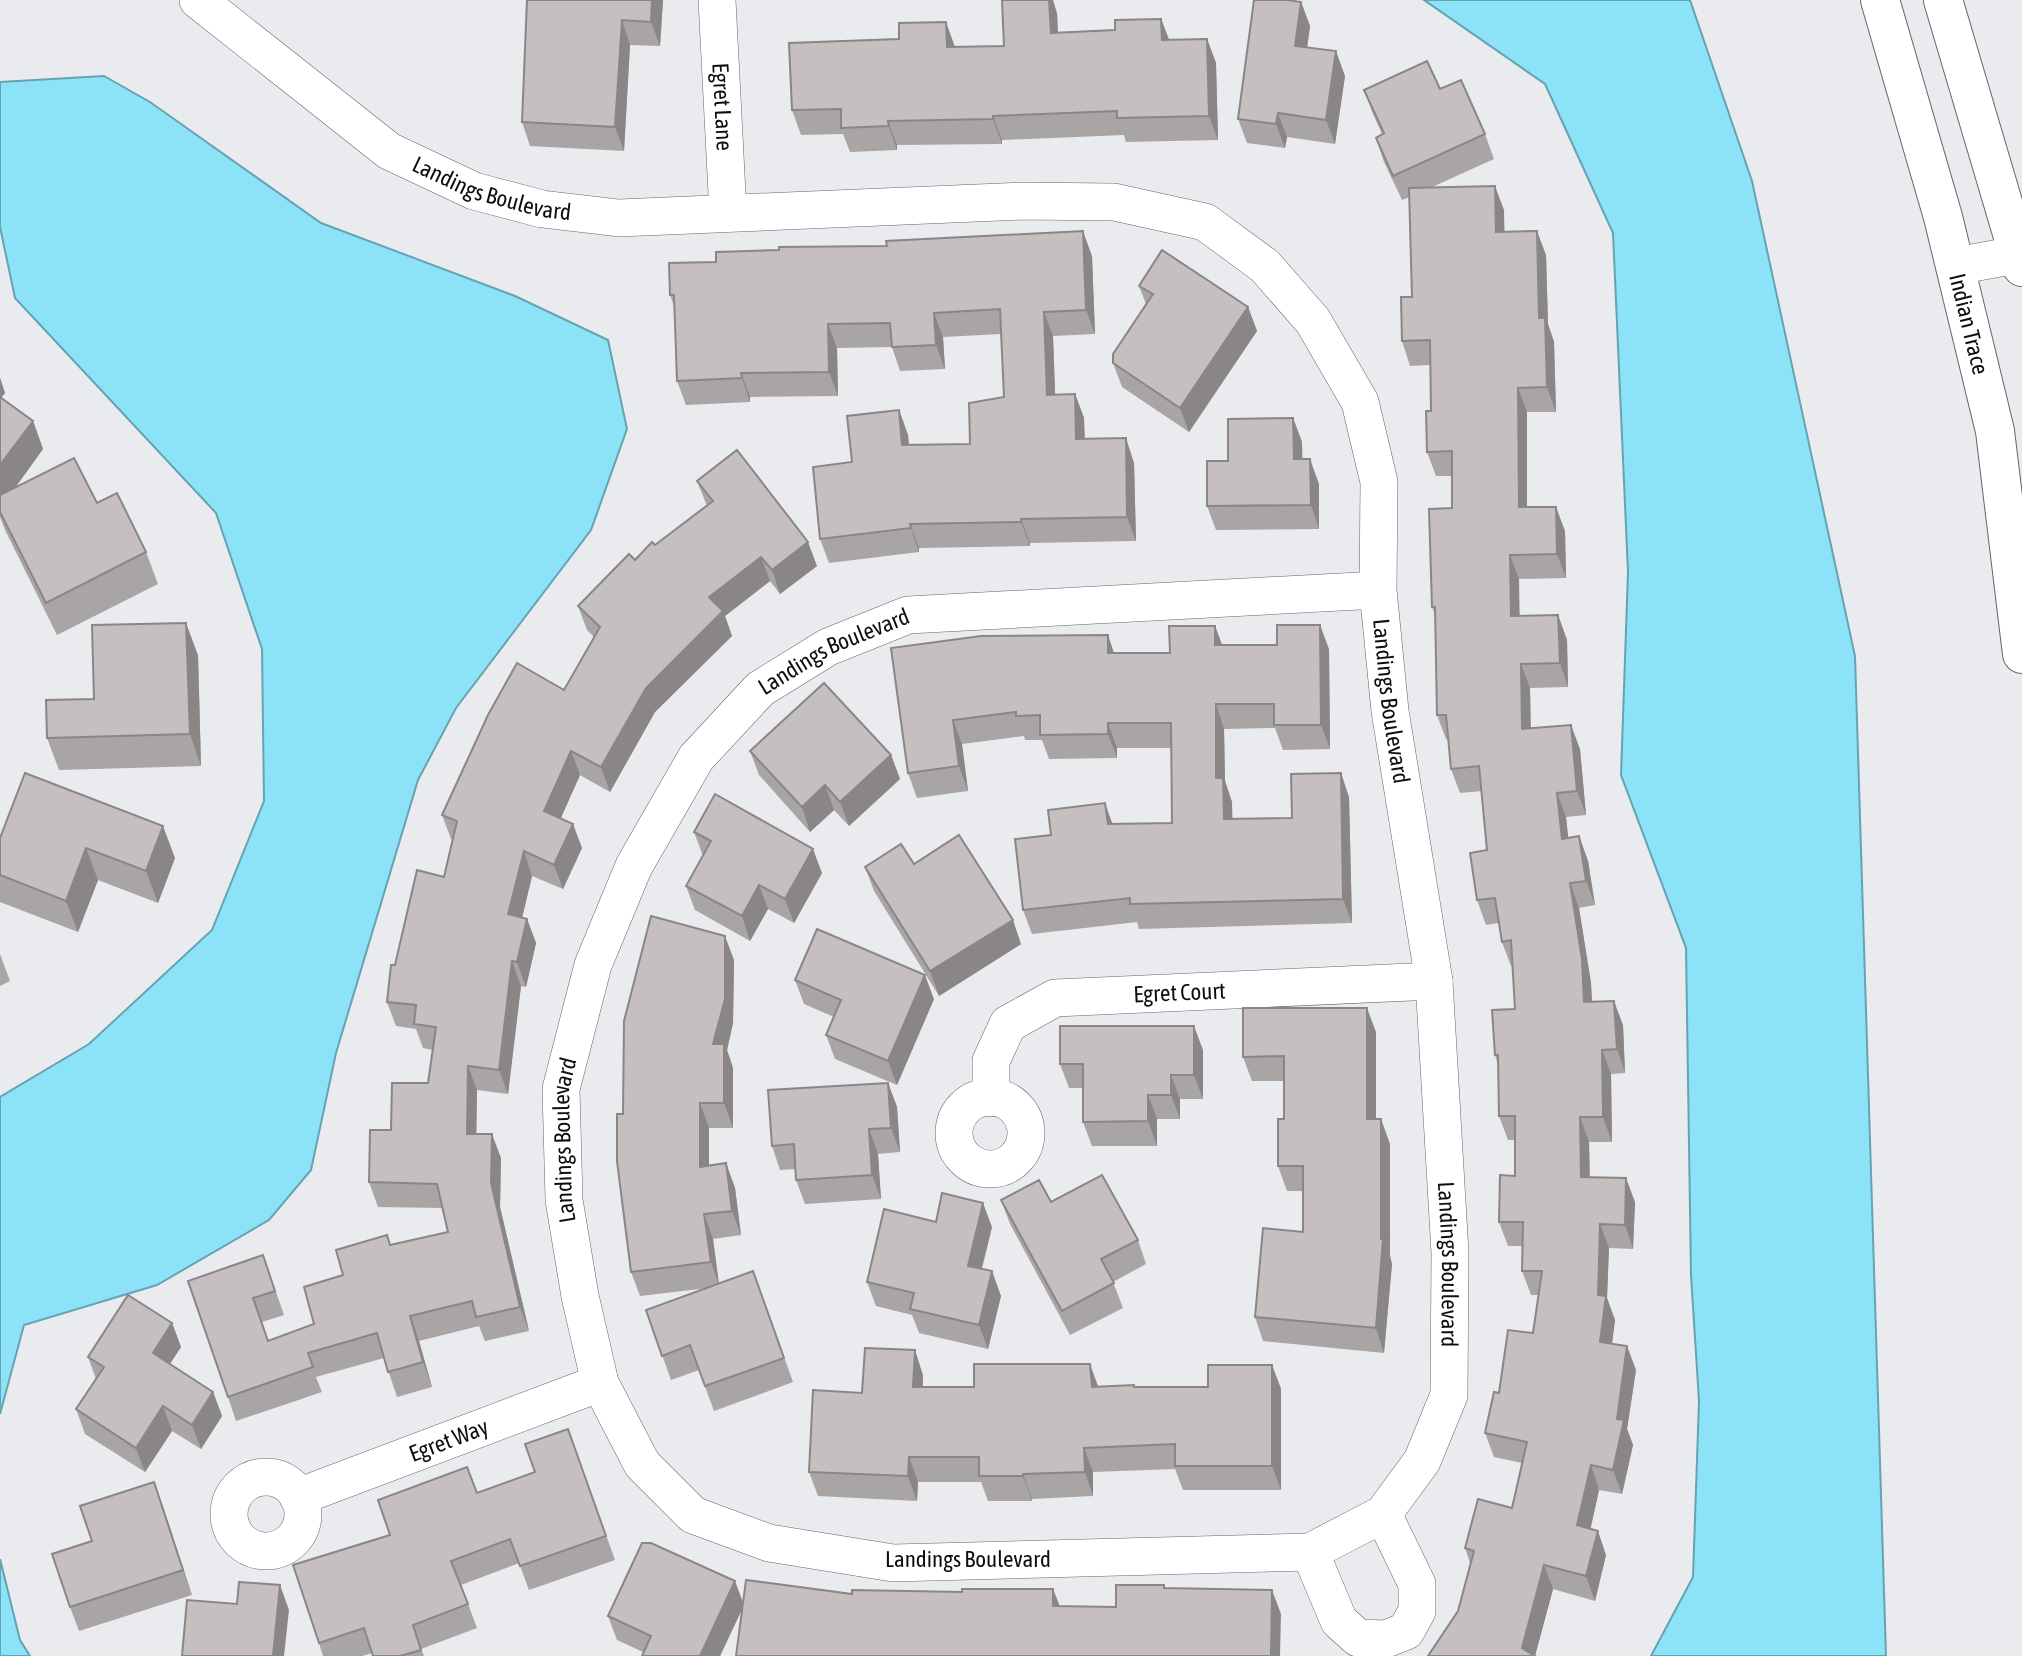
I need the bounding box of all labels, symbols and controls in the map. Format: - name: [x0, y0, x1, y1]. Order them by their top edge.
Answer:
- street label: Egret Lane: [707, 62, 738, 151]
- street label: Landings Boulevard: [408, 151, 572, 225]
- street label: Indian Trace: [1944, 271, 1994, 377]
- street label: Landings Boulevard: [753, 603, 913, 700]
- street label: Landings Boulevard: [1368, 618, 1415, 785]
- street label: Egret Court: [1133, 977, 1226, 1007]
- street label: Landings Boulevard: [548, 1055, 582, 1225]
- street label: Landings Boulevard: [1433, 1181, 1463, 1347]
- street label: Egret Way: [405, 1413, 492, 1467]
- street label: Landings Boulevard: [885, 1546, 1051, 1572]

